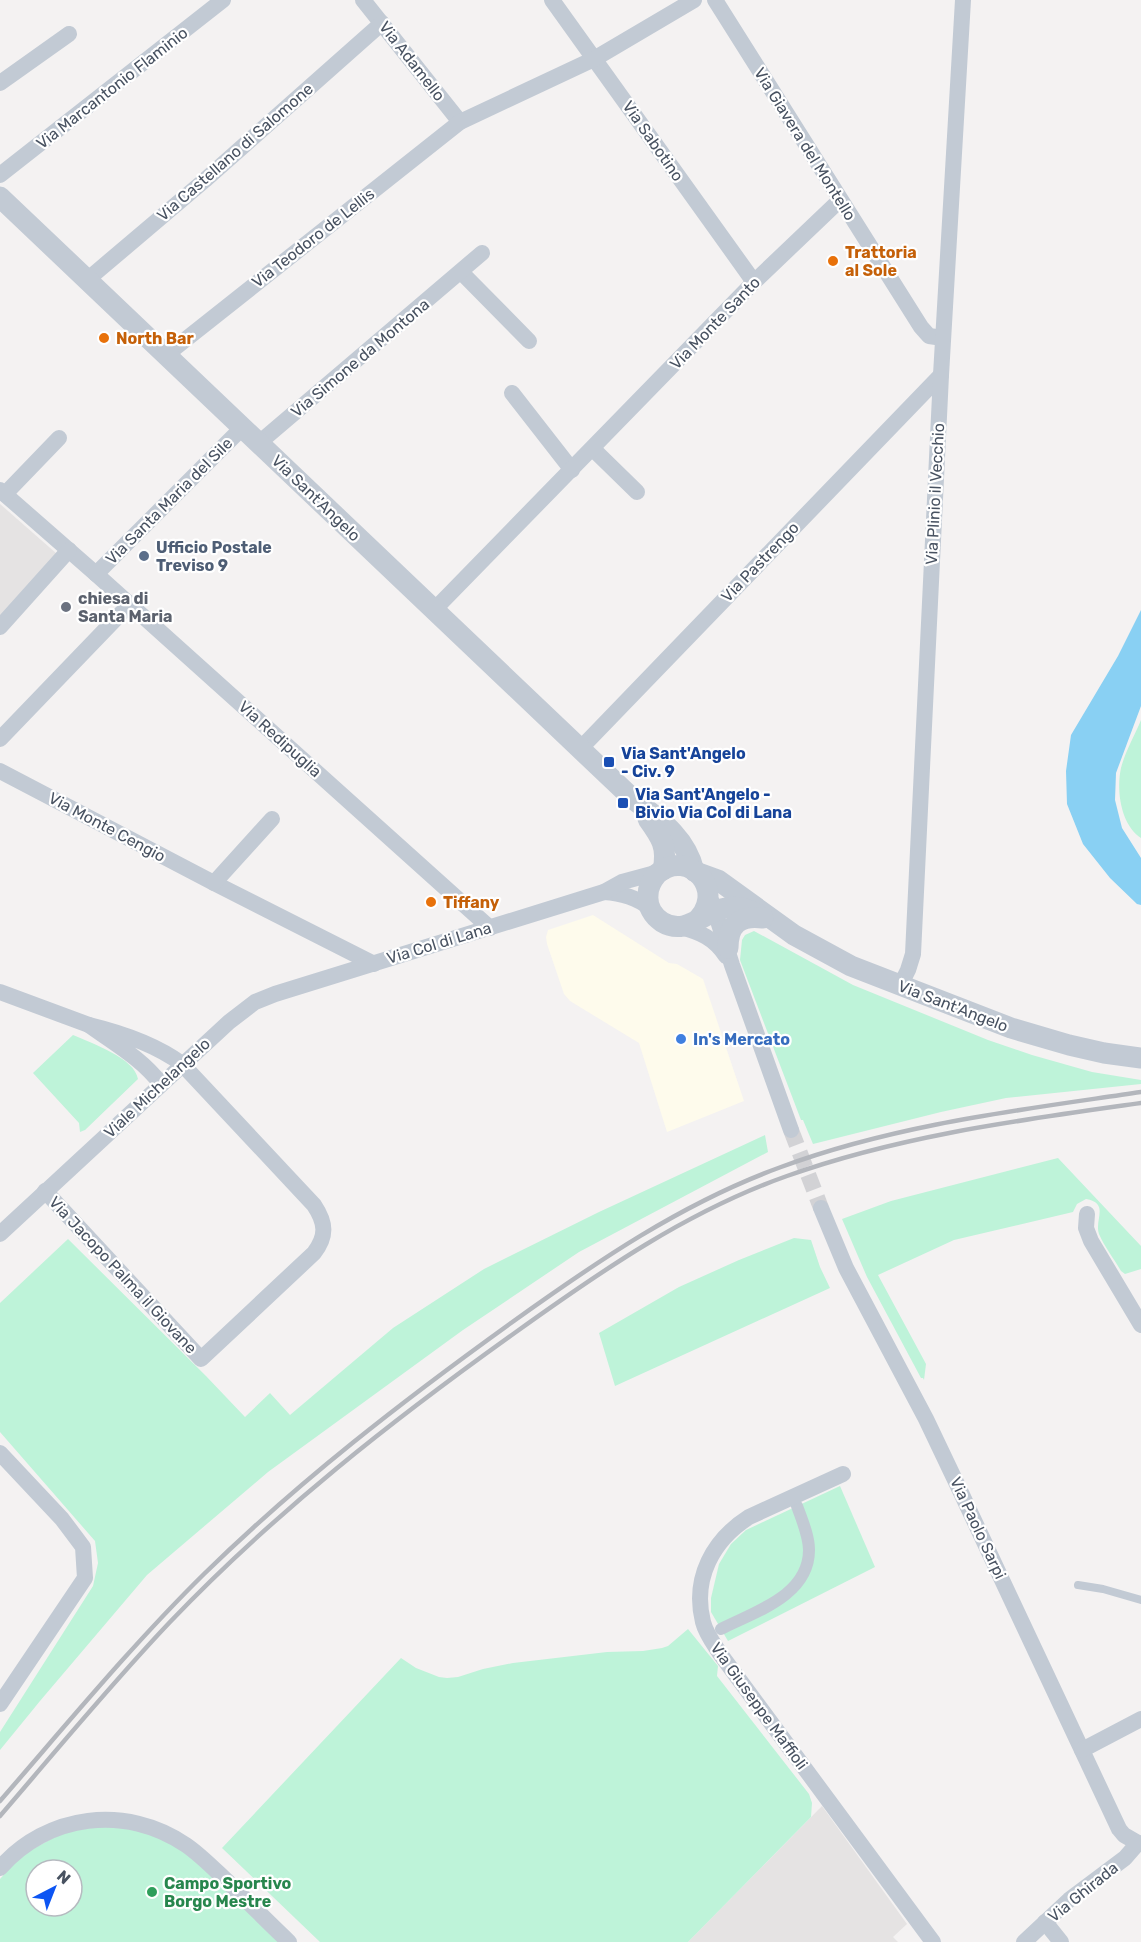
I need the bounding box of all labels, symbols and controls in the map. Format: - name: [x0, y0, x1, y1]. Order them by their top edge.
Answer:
- street label: Via Adamello: [375, 17, 449, 105]
- street label: Via Marcantonio Flaminio: [33, 23, 191, 153]
- street label: Via Giavera del Montello: [750, 64, 860, 224]
- street label: Via Castellano di Salomone: [153, 79, 317, 225]
- street label: Via Sabotino: [618, 97, 688, 185]
- street label: Via Teodoro de Lellis: [248, 184, 378, 292]
- place label: Trattoria al Sole: [845, 243, 917, 280]
- marker: Trattoria al Sole: [826, 254, 840, 268]
- street label: Via Monte Santo: [666, 273, 764, 373]
- street label: Via Simone da Montona: [287, 295, 433, 421]
- place label: North Bar: [116, 329, 195, 348]
- marker: North Bar: [97, 331, 111, 345]
- street label: Via Plinio il Vecchio: [922, 423, 948, 565]
- street label: Via Santa Maria del Sile: [102, 434, 236, 568]
- street label: Via Sant'Angelo: [268, 451, 364, 545]
- street label: Via Pastrengo: [717, 518, 803, 606]
- place label: Ufficio Postale Treviso 9: [156, 538, 272, 575]
- marker: Ufficio Postale Treviso 9: [137, 549, 151, 563]
- place label: chiesa di Santa Maria: [78, 589, 173, 626]
- marker: chiesa di Santa Maria: [59, 600, 73, 614]
- street label: Via Redipuglia: [235, 697, 325, 781]
- place label: Via Sant'Angelo - Civ. 9: [621, 744, 746, 781]
- marker: Via Sant'Angelo - Civ. 9: [602, 755, 616, 769]
- place label: Via Sant'Angelo - Bivio Via Col di Lana: [635, 785, 792, 822]
- street label: Via Monte Cengio: [45, 788, 169, 866]
- marker: Via Sant'Angelo - Bivio Via Col di Lana: [616, 796, 630, 810]
- place label: Tiffany: [443, 893, 500, 912]
- marker: Tiffany: [424, 895, 438, 909]
- street label: Via Col di Lana: [384, 918, 494, 968]
- street label: Via Sant'Angelo: [895, 976, 1011, 1036]
- place label: In's Mercato: [693, 1030, 790, 1049]
- marker: In's Mercato: [674, 1032, 688, 1046]
- street label: Viale Michelangelo: [100, 1034, 214, 1142]
- street label: Via Jacopo Palma il Giovane: [45, 1193, 201, 1357]
- street label: Via Paolo Sarpi: [946, 1474, 1010, 1582]
- street label: Via Giuseppe Maffioli: [706, 1639, 812, 1773]
- north arrow: [24, 1858, 84, 1918]
- street label: Via Ghirada: [1044, 1858, 1122, 1926]
- text: N: [53, 1866, 74, 1888]
- place label: Campo Sportivo Borgo Mestre: [164, 1874, 292, 1911]
- marker: Campo Sportivo Borgo Mestre: [145, 1885, 159, 1899]

